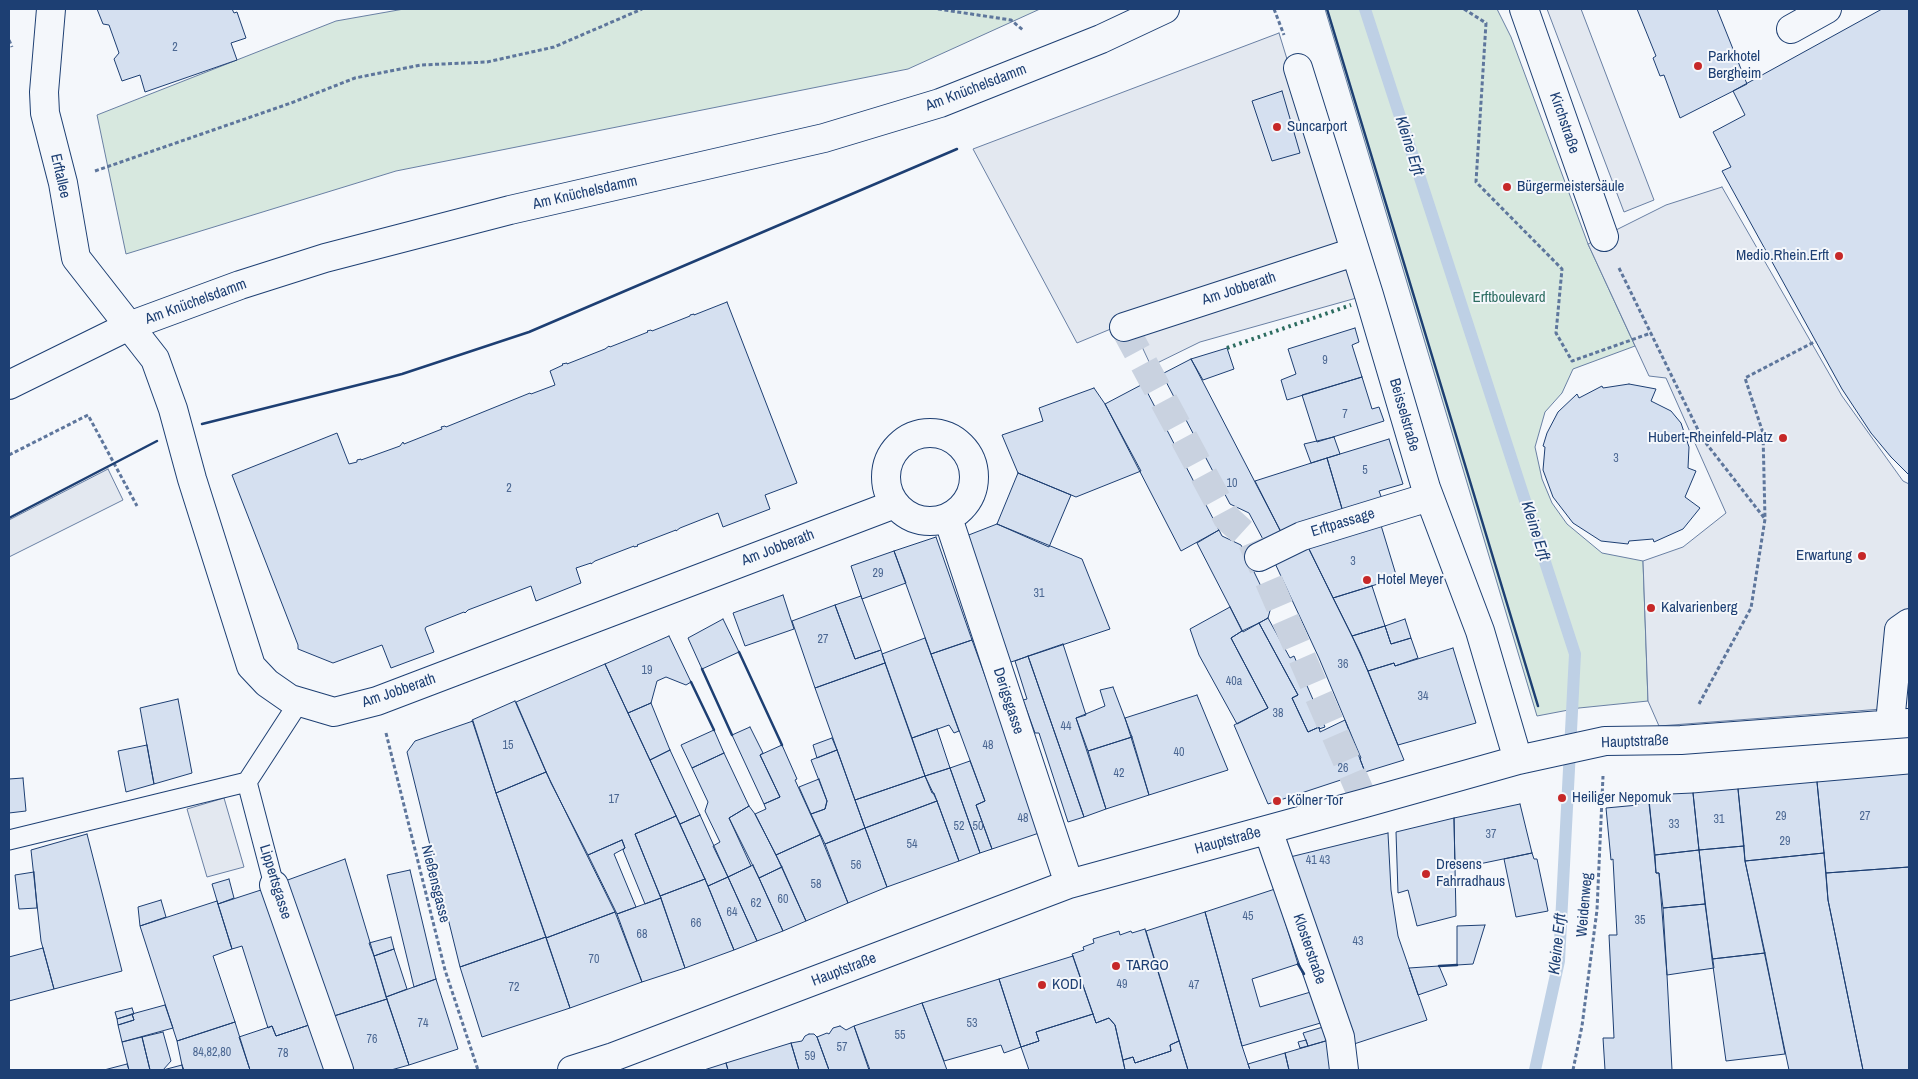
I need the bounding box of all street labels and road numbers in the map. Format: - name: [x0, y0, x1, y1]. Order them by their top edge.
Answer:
- street label: Am Knüchelsdamm: [923, 60, 1029, 116]
- street label: Kirchstraße: [1545, 90, 1583, 156]
- street label: Erftallee: [46, 152, 74, 200]
- street label: Am Knüchelsdamm: [531, 172, 639, 214]
- street label: Am Jobberath: [1200, 269, 1278, 309]
- street label: Am Knüchelsdamm: [143, 275, 249, 329]
- street label: Beisselstraße: [1385, 376, 1423, 454]
- street label: Erftpassage: [1309, 505, 1377, 541]
- street label: Am Jobberath: [739, 526, 817, 570]
- street label: Derigsgasse: [989, 665, 1027, 737]
- street label: Am Jobberath: [360, 670, 438, 712]
- street label: Hauptstraße: [1601, 732, 1669, 752]
- street label: Hauptstraße: [1193, 824, 1263, 858]
- street label: Lippertsgasse: [255, 842, 295, 922]
- street label: Nießensgasse: [417, 843, 453, 925]
- street label: Weidenweg: [1573, 872, 1597, 938]
- street label: Klosterstraße: [1289, 911, 1329, 987]
- street label: Hauptstraße: [809, 949, 879, 991]

